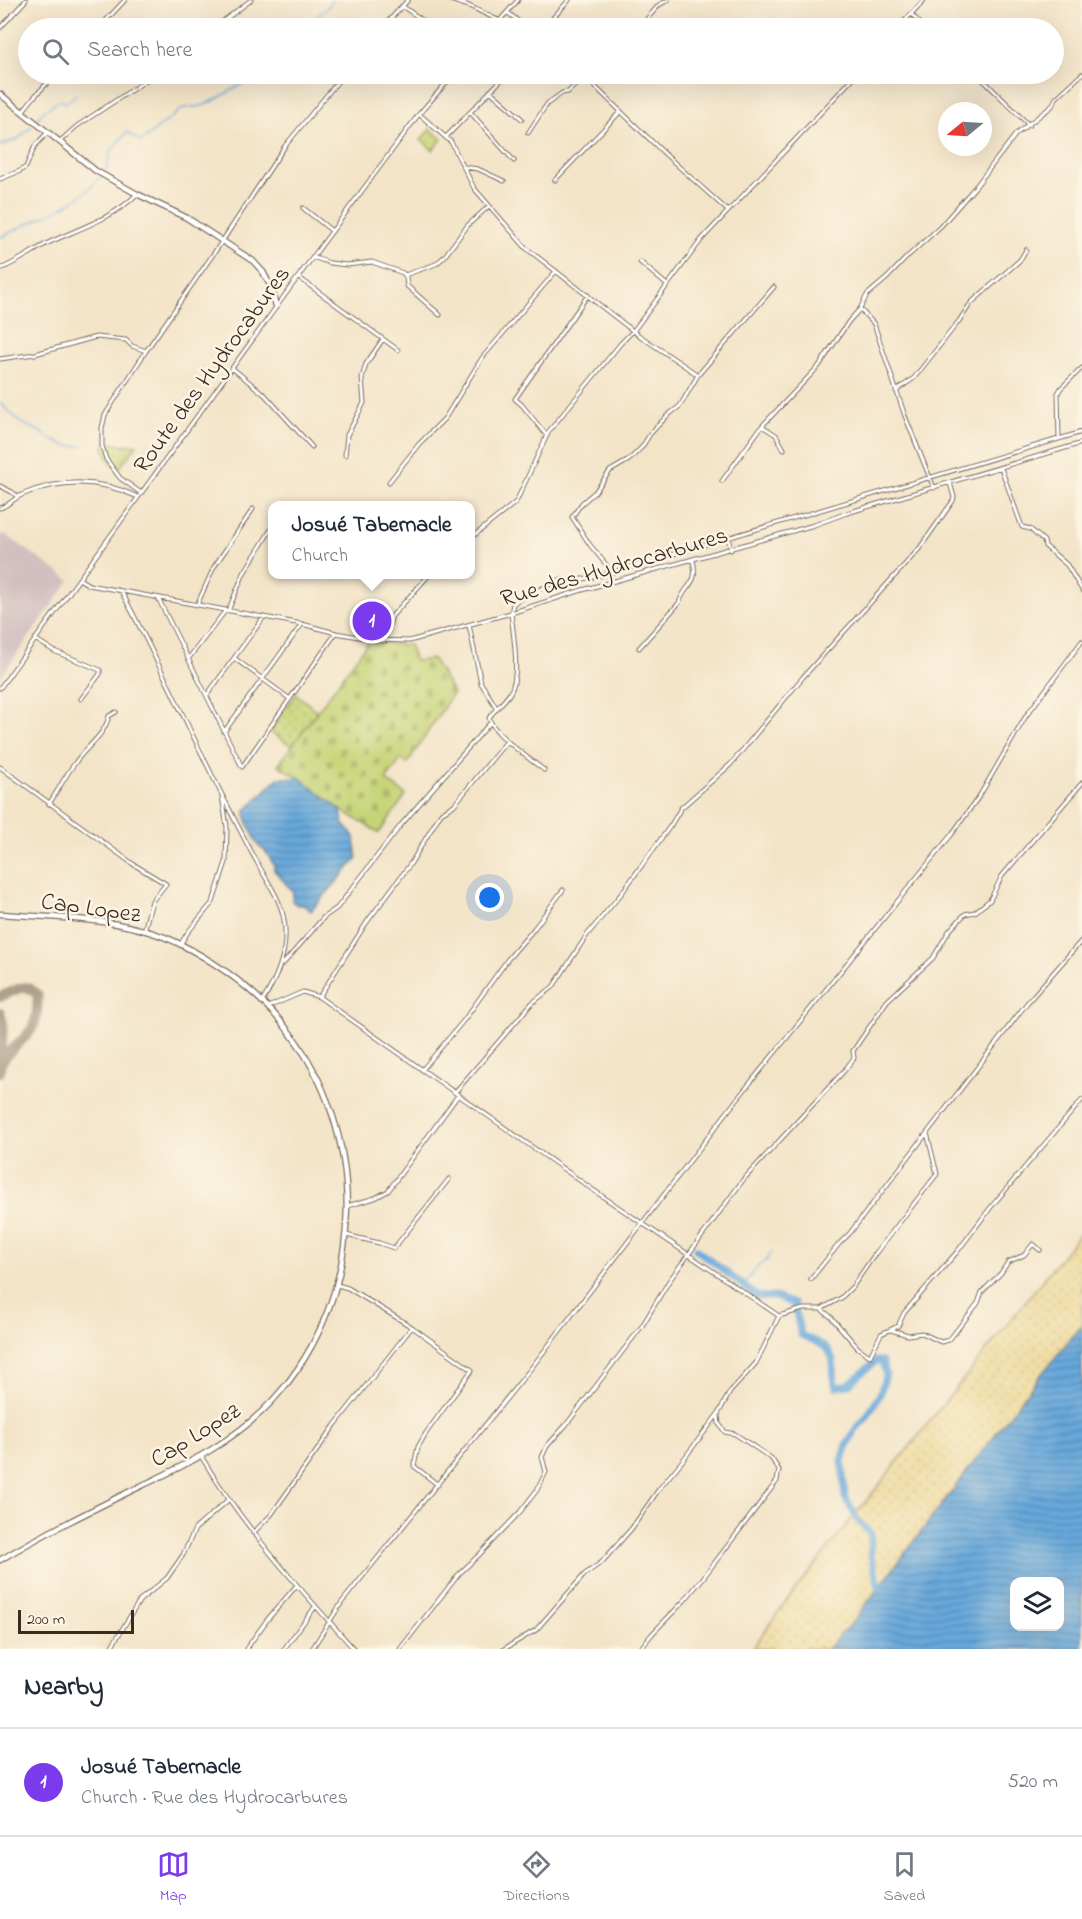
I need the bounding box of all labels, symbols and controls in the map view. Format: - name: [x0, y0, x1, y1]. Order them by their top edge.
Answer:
- search box: [18, 18, 1064, 84]
- icon: search: [39, 35, 72, 68]
- text: Search here: [87, 35, 192, 67]
- north arrow: [938, 102, 992, 156]
- street label: Route des Hydrocabures: [126, 260, 301, 482]
- popup: [268, 501, 475, 579]
- text: Josué Tabernacle: [291, 510, 452, 542]
- street label: Rue des Hydrocarbures: [497, 519, 733, 619]
- text: Church: [291, 542, 348, 571]
- pin: 1: [352, 598, 392, 644]
- your location: [475, 883, 504, 912]
- street label: Cap Lopez: [38, 885, 144, 934]
- street label: Cap Lopez: [144, 1394, 249, 1478]
- map controls: [1010, 1577, 1064, 1631]
- button: layers: [1010, 1577, 1064, 1631]
- scale bar: [18, 1607, 134, 1634]
- text: 200 m: [27, 1608, 65, 1632]
- text: Nearby: [24, 1669, 103, 1707]
- text: Josué Tabernacle: [81, 1752, 241, 1784]
- text: 1: [40, 1768, 47, 1797]
- text: 520 m: [1007, 1768, 1058, 1797]
- text: Church · Rue des Hydrocarbures: [81, 1784, 348, 1813]
- tab: Map: [157, 1848, 190, 1908]
- tab: Directions: [503, 1848, 570, 1908]
- tab: Saved: [883, 1848, 925, 1908]

